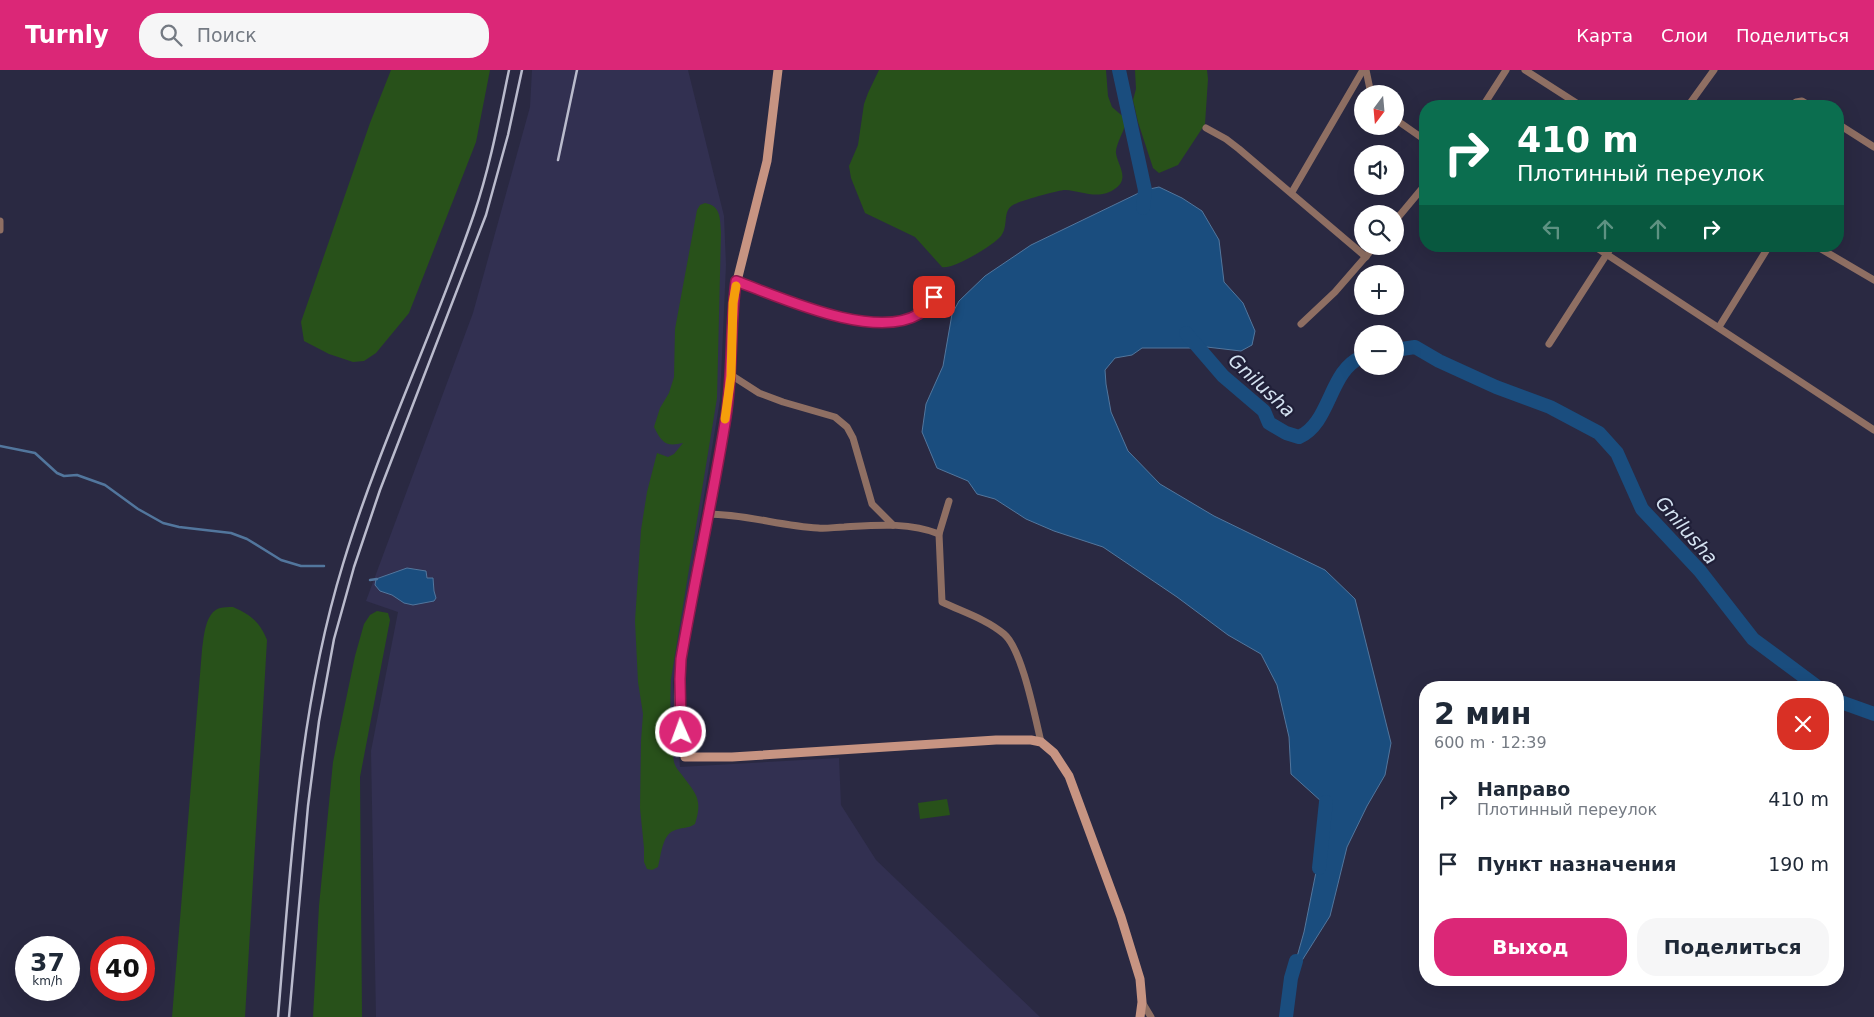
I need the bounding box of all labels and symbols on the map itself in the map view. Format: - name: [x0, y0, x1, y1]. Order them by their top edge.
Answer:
- north arrow: [1354, 85, 1404, 135]
- pin: [913, 276, 955, 318]
- water label: Gnilusha: [1224, 349, 1300, 421]
- water label: Gnilusha: [1651, 491, 1723, 569]
- position arrow: [654, 705, 706, 757]
- speed limit sign: 40: [90, 936, 155, 1001]

